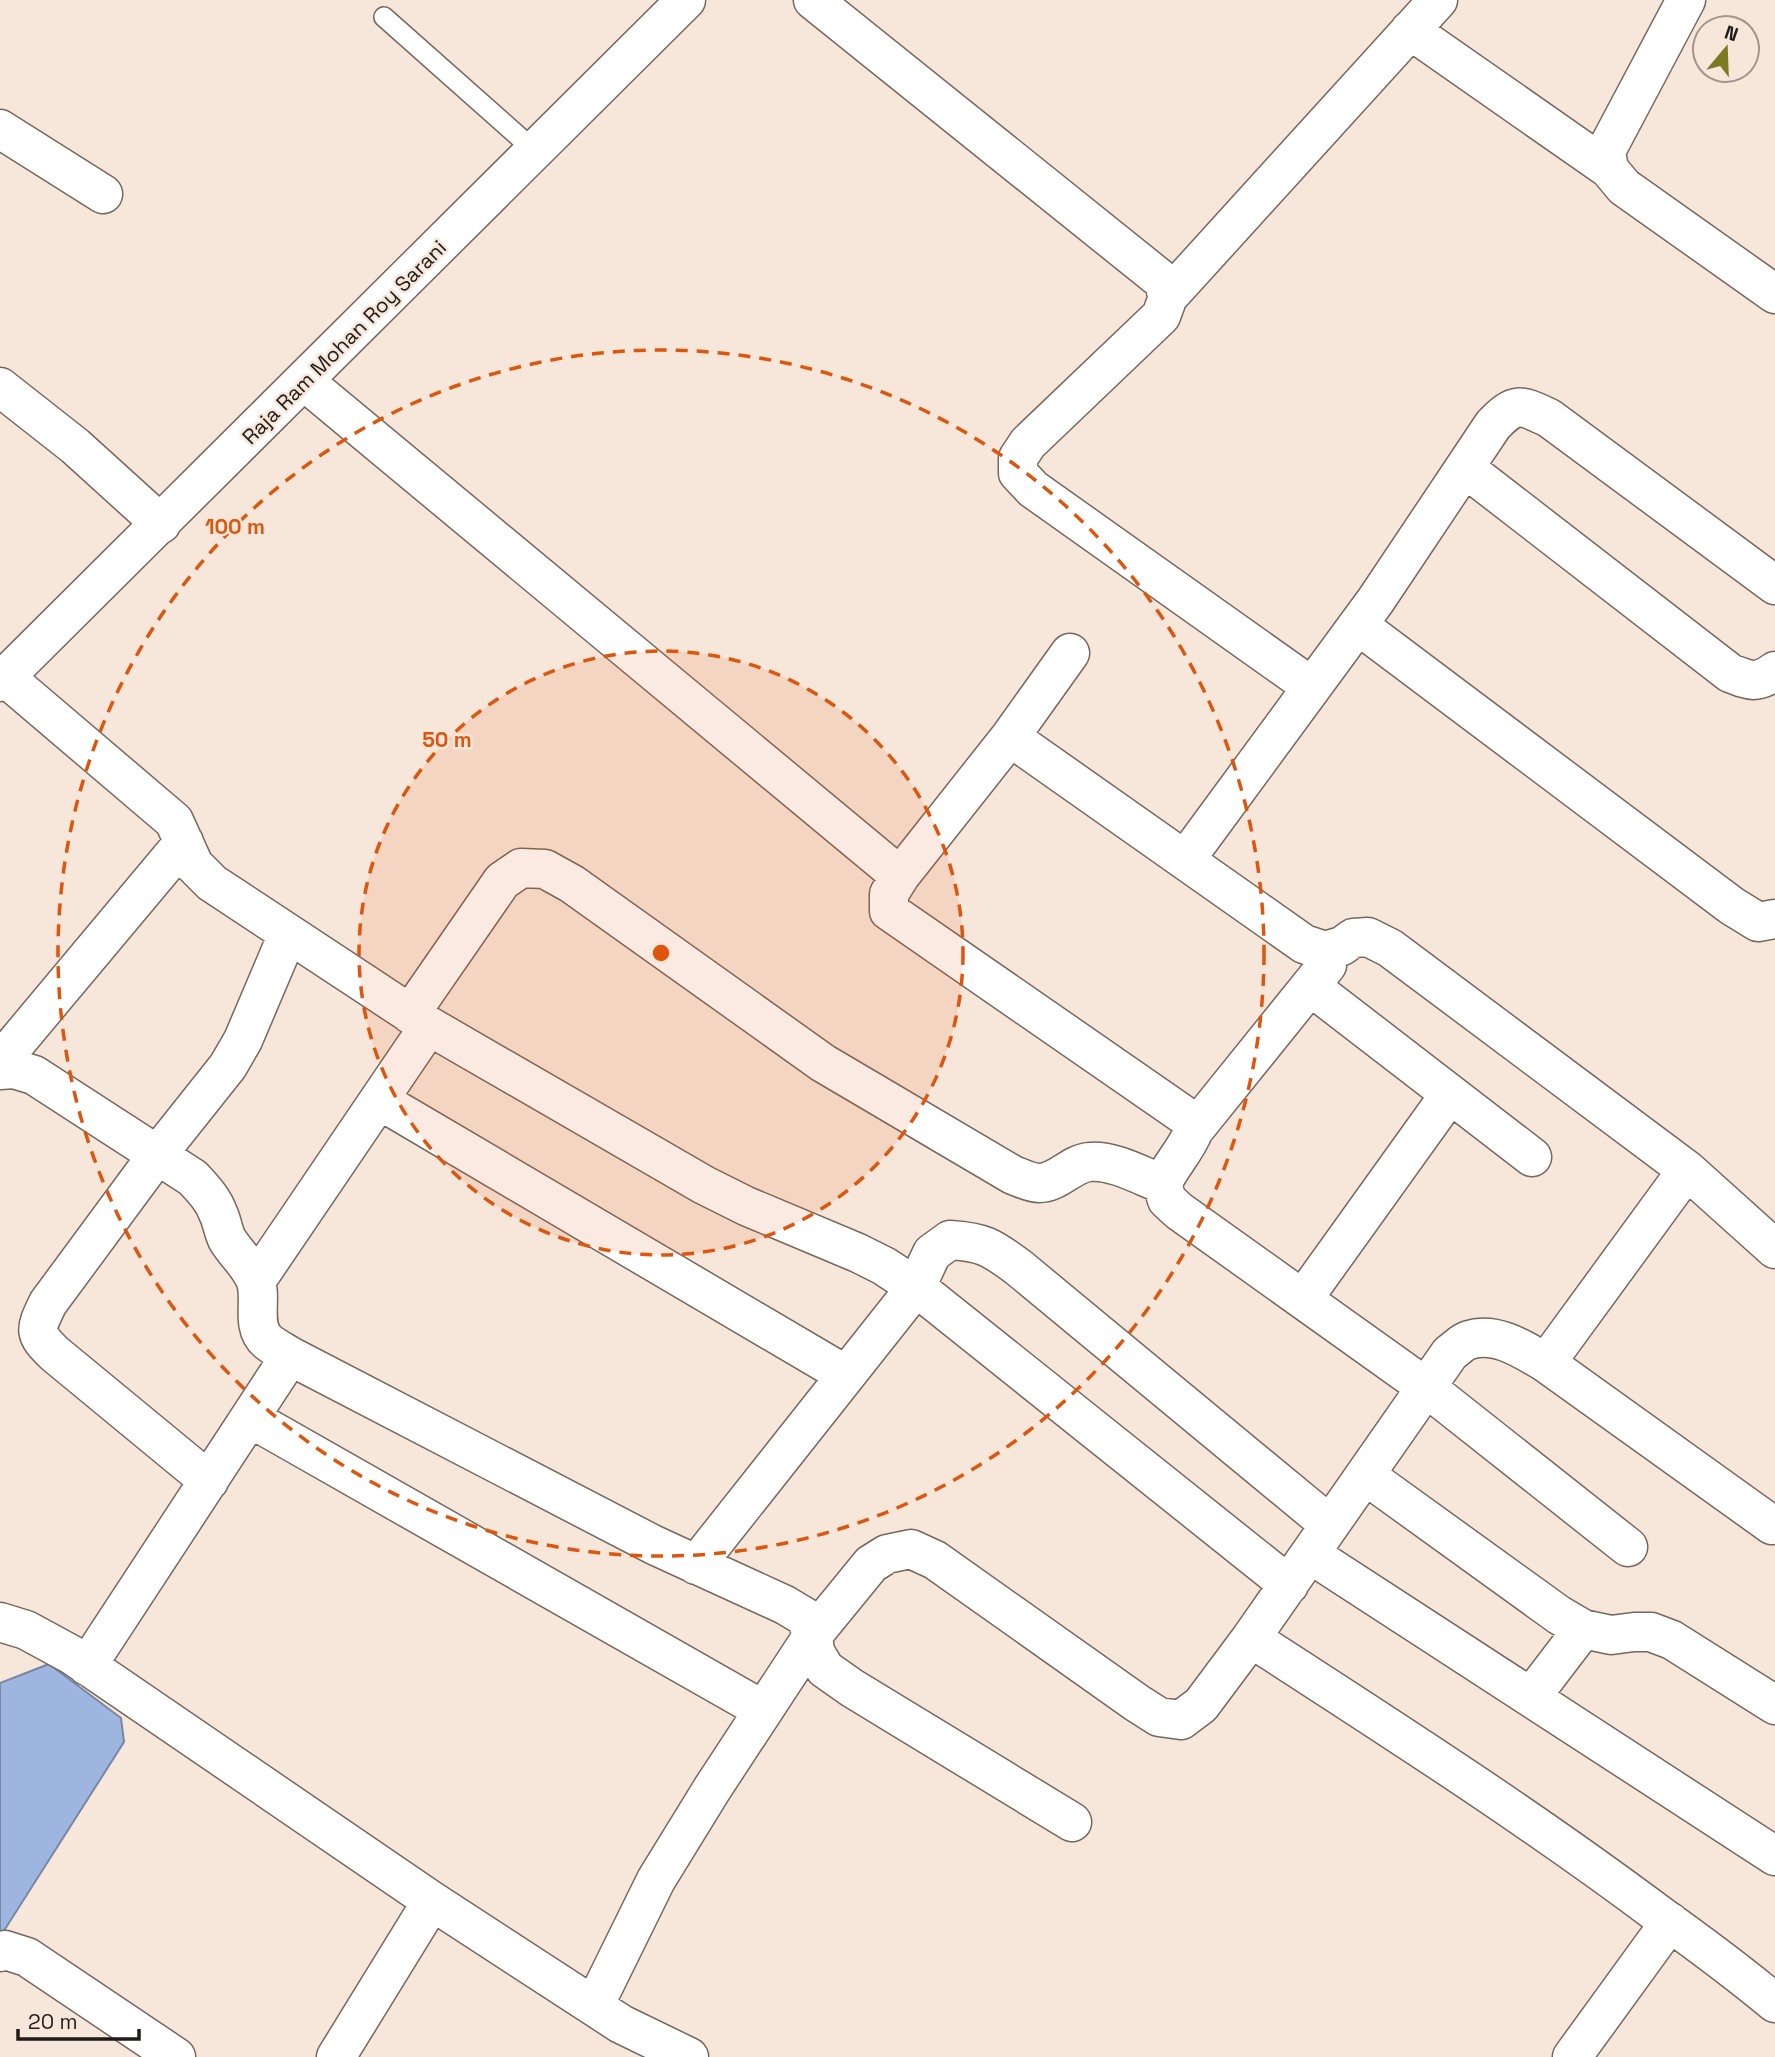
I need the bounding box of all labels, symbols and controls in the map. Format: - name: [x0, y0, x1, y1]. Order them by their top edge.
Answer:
- north arrow: [1691, 14, 1761, 84]
- text: N: [1721, 20, 1741, 47]
- street label: Raja Ram Mohan Roy Sarani: [236, 234, 452, 450]
- text: 100 m: [205, 513, 265, 540]
- text: 50 m: [422, 726, 472, 753]
- centre of rings: [649, 941, 673, 965]
- scale bar: [18, 1997, 138, 2041]
- text: 20 m: [28, 2008, 78, 2035]

